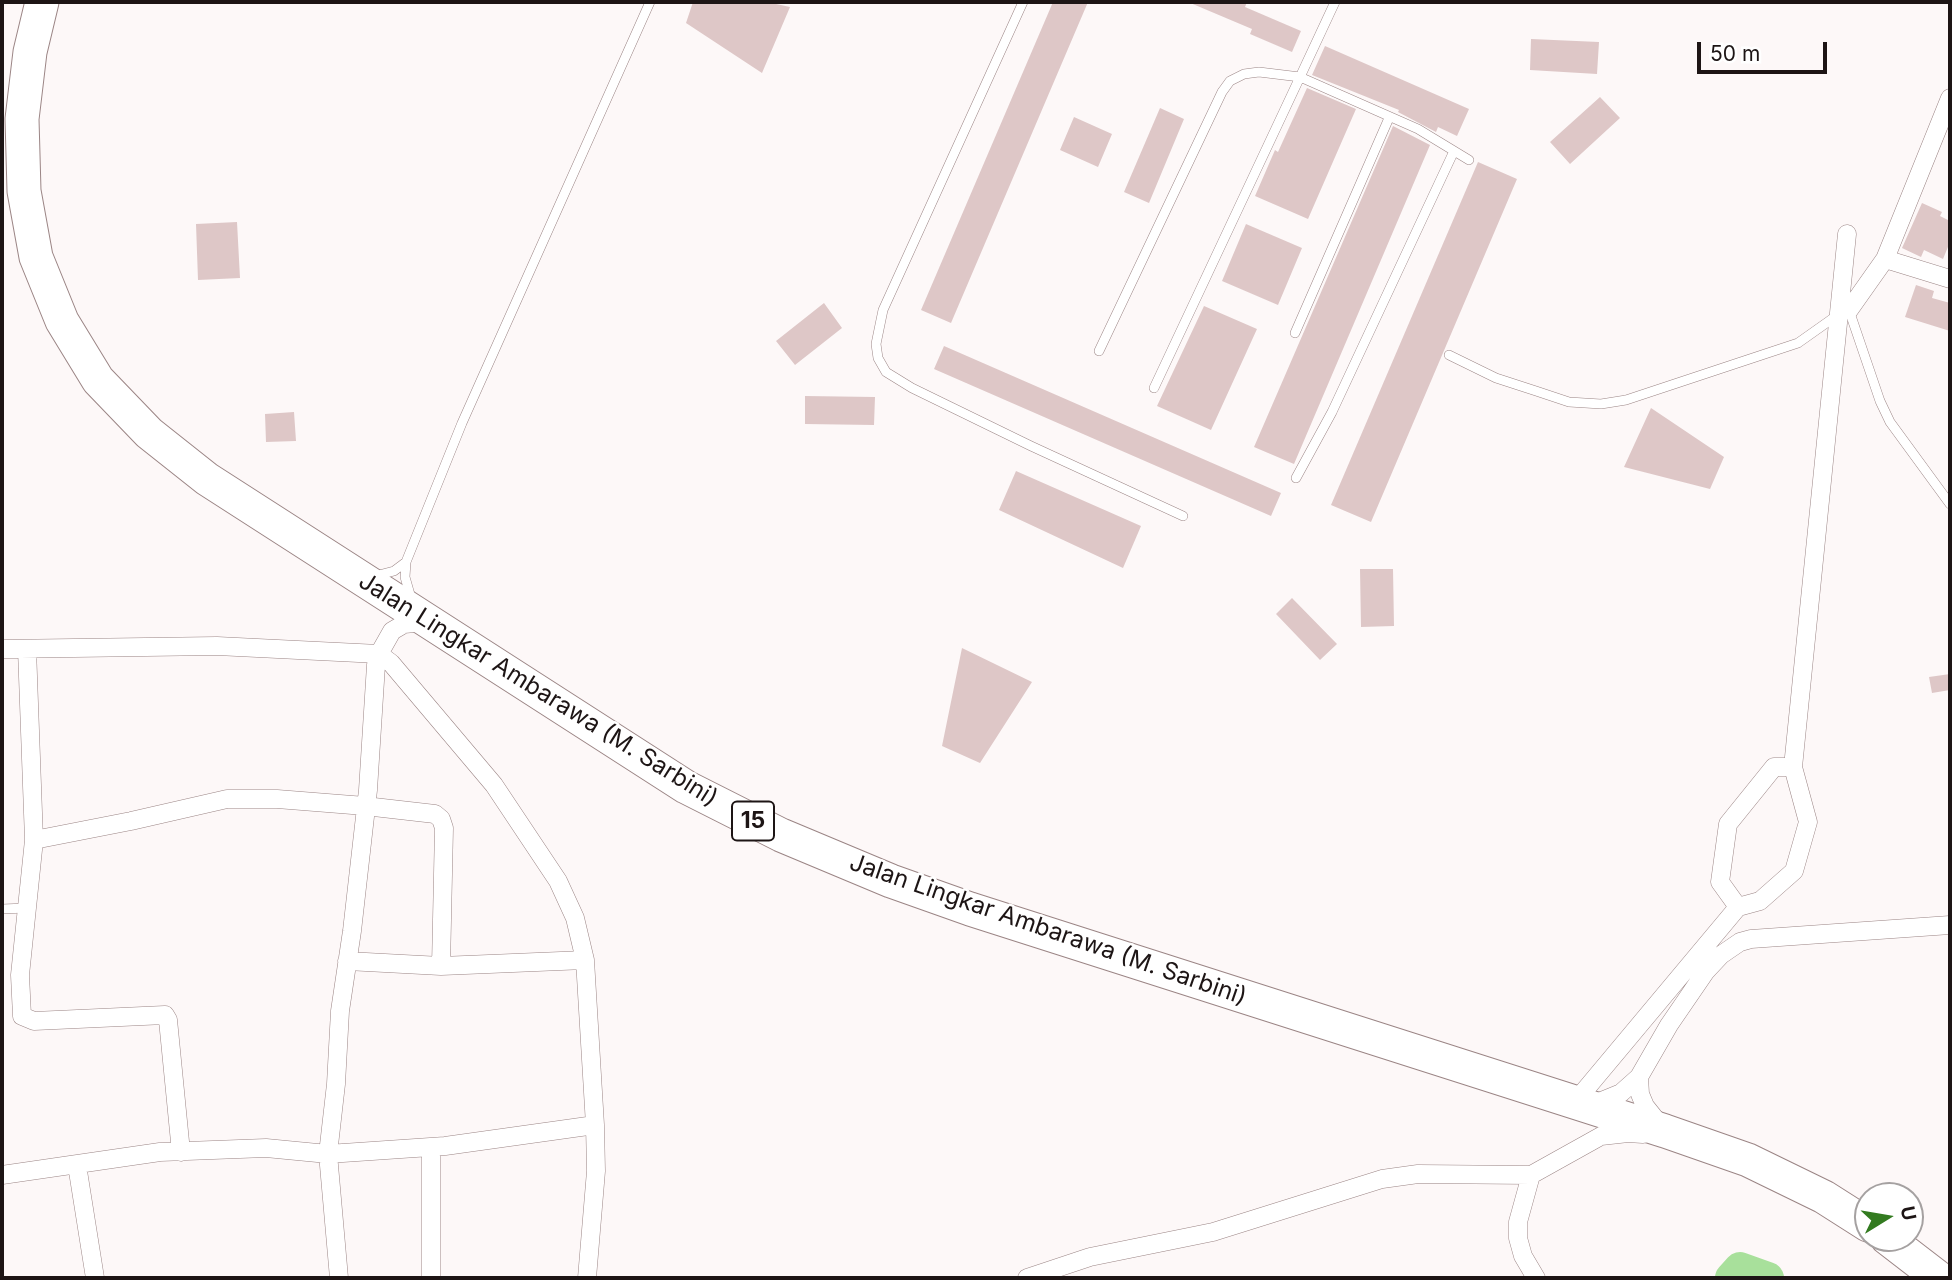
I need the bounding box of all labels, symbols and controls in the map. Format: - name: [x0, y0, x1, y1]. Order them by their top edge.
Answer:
- scale bar: [1700, 28, 1829, 72]
- text: 50 m: [1710, 41, 1760, 66]
- street label: Jalan Lingkar Ambarawa (M. Sarbini): [353, 567, 723, 813]
- road number: 15: [732, 802, 774, 841]
- street label: Jalan Lingkar Ambarawa (M. Sarbini): [846, 848, 1250, 1012]
- north arrow: [1854, 1182, 1924, 1252]
- text: U: [1896, 1204, 1921, 1222]

